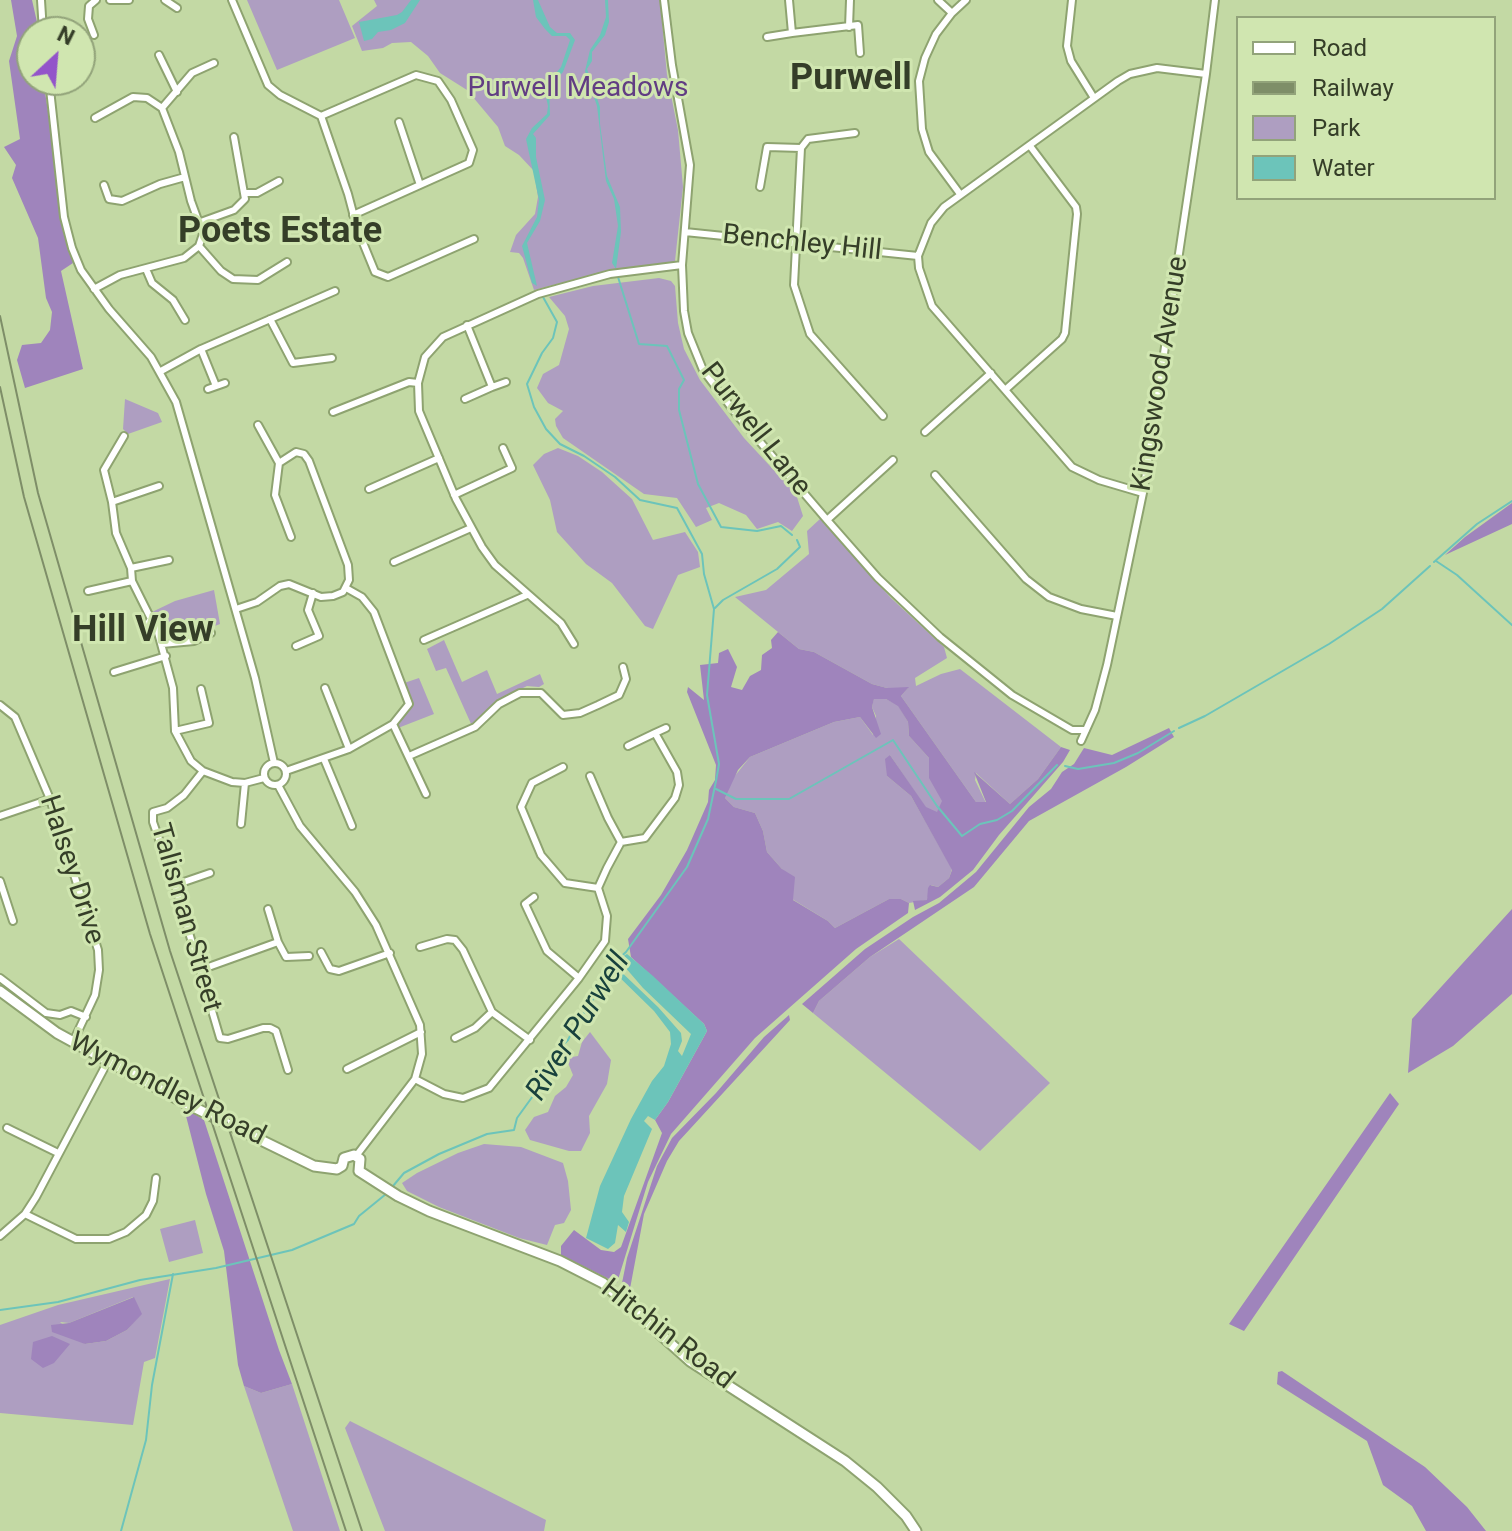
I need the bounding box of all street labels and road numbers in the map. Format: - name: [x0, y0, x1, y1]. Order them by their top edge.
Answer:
- street label: Benchley Hill: [721, 219, 883, 269]
- street label: Kingswood Avenue: [1126, 254, 1196, 494]
- street label: Purwell Lane: [693, 357, 817, 503]
- street label: Halsey Drive: [31, 791, 111, 949]
- street label: Talisman Street: [142, 820, 228, 1016]
- street label: Wymondley Road: [63, 1026, 271, 1154]
- street label: Hitchin Road: [594, 1273, 740, 1397]

